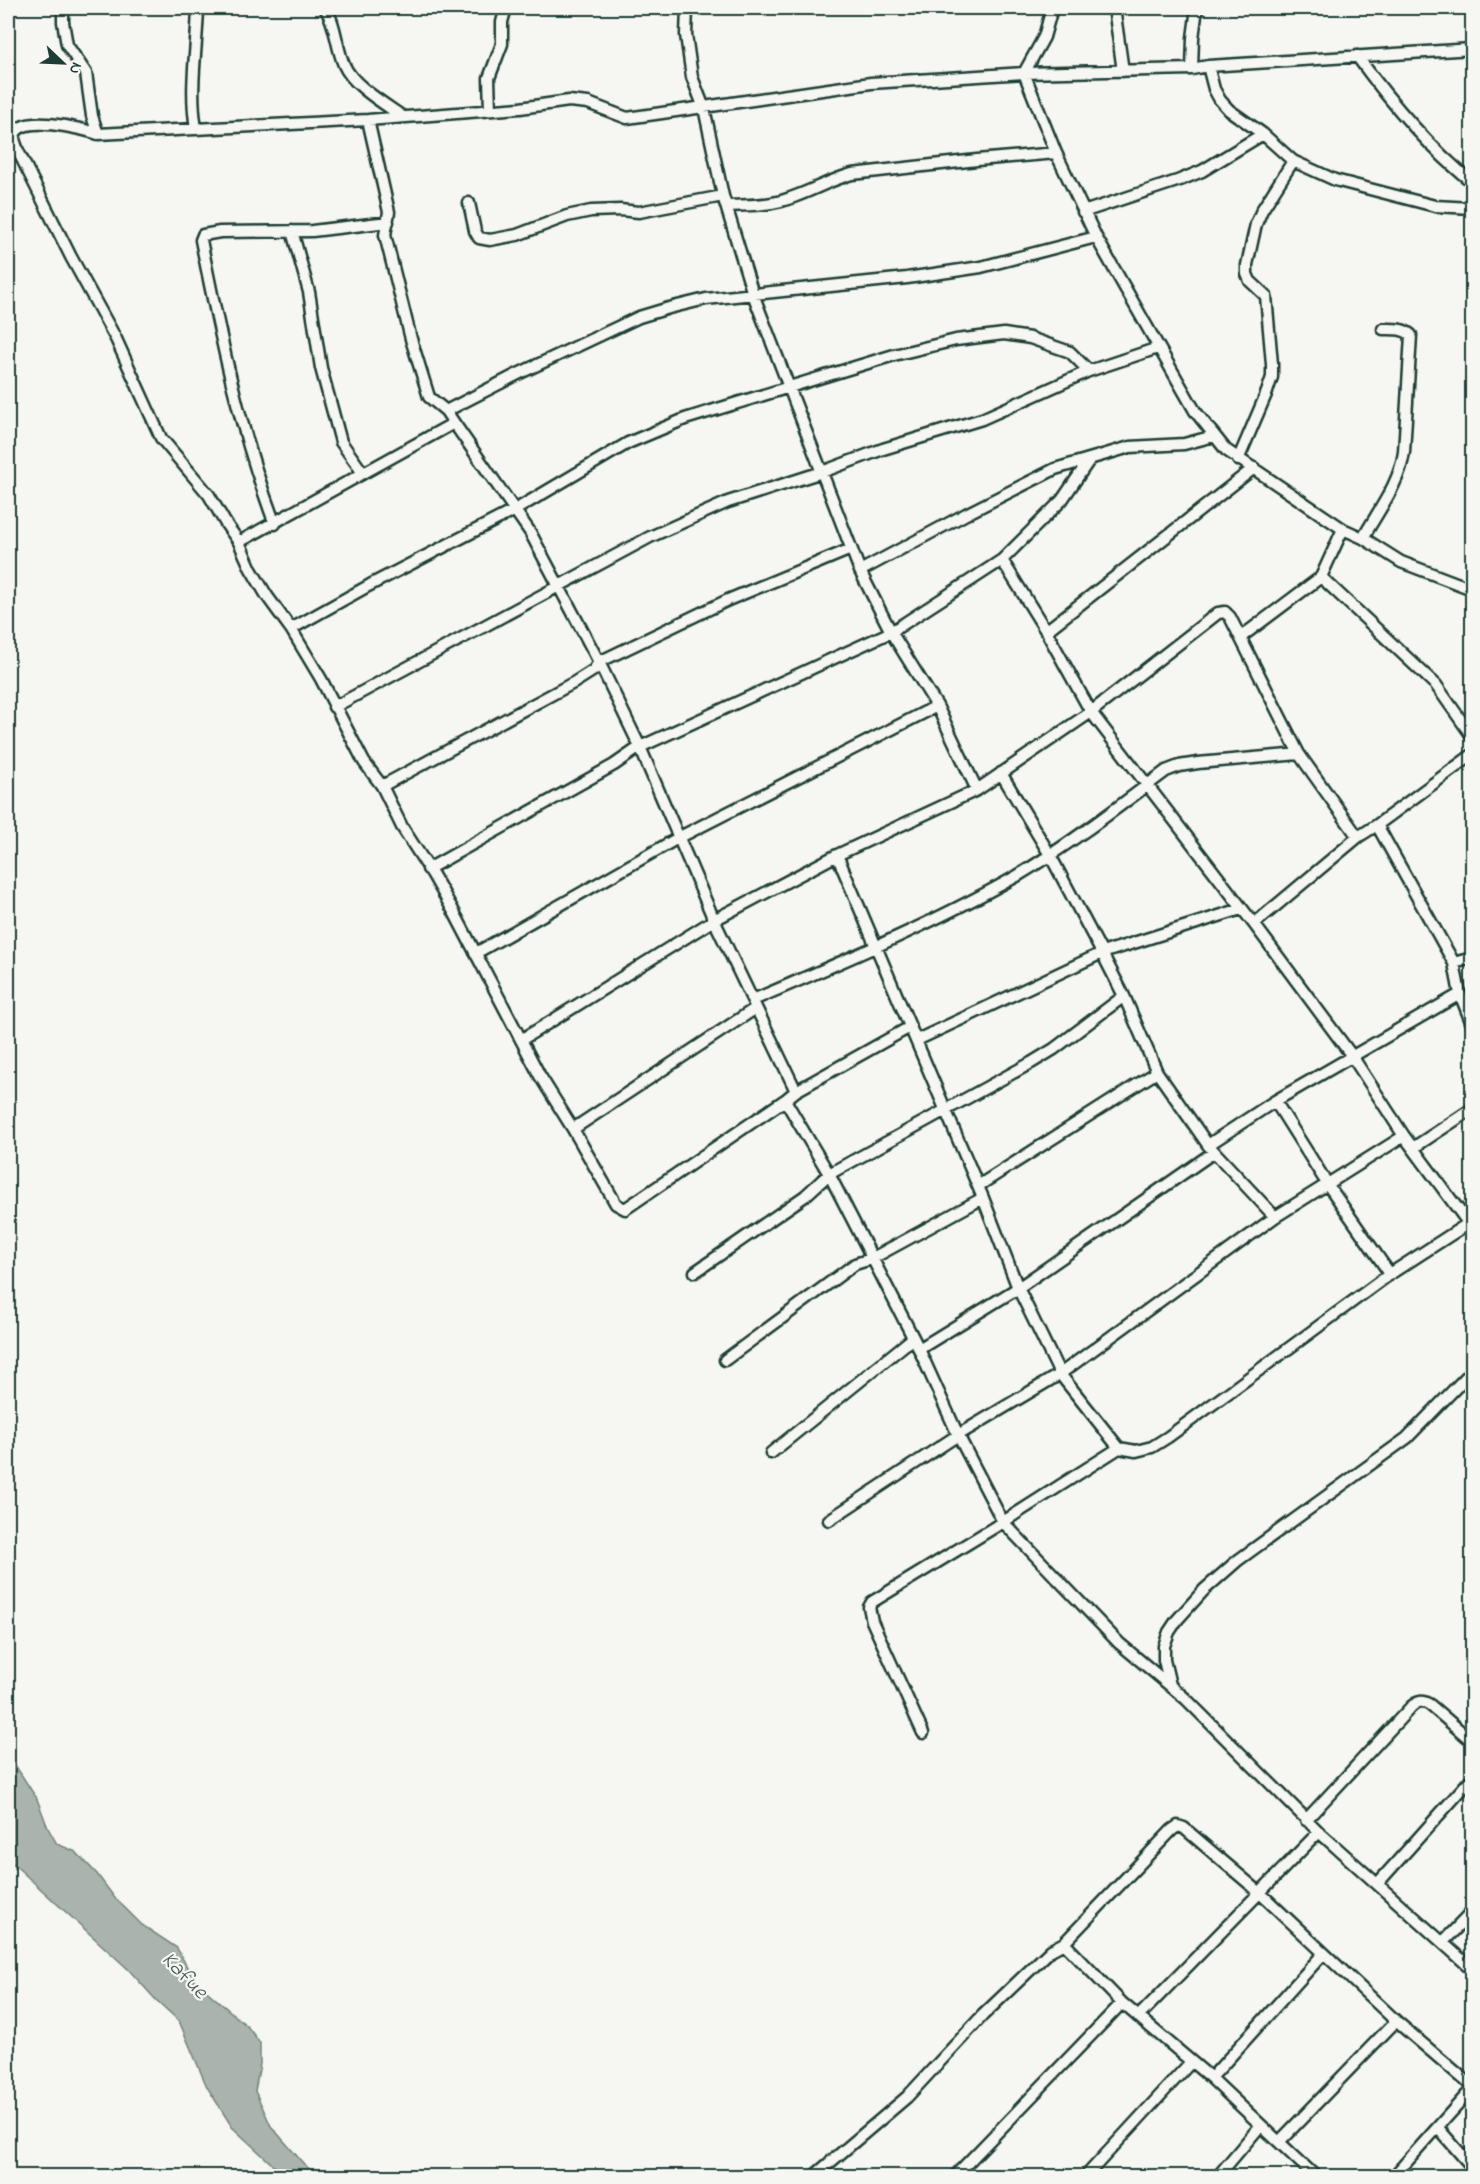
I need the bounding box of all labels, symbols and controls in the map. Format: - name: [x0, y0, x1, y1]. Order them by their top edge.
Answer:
- north arrow: [33, 33, 93, 93]
- text: N: [62, 58, 88, 78]
- water label: Kafue: [153, 1945, 215, 2008]

